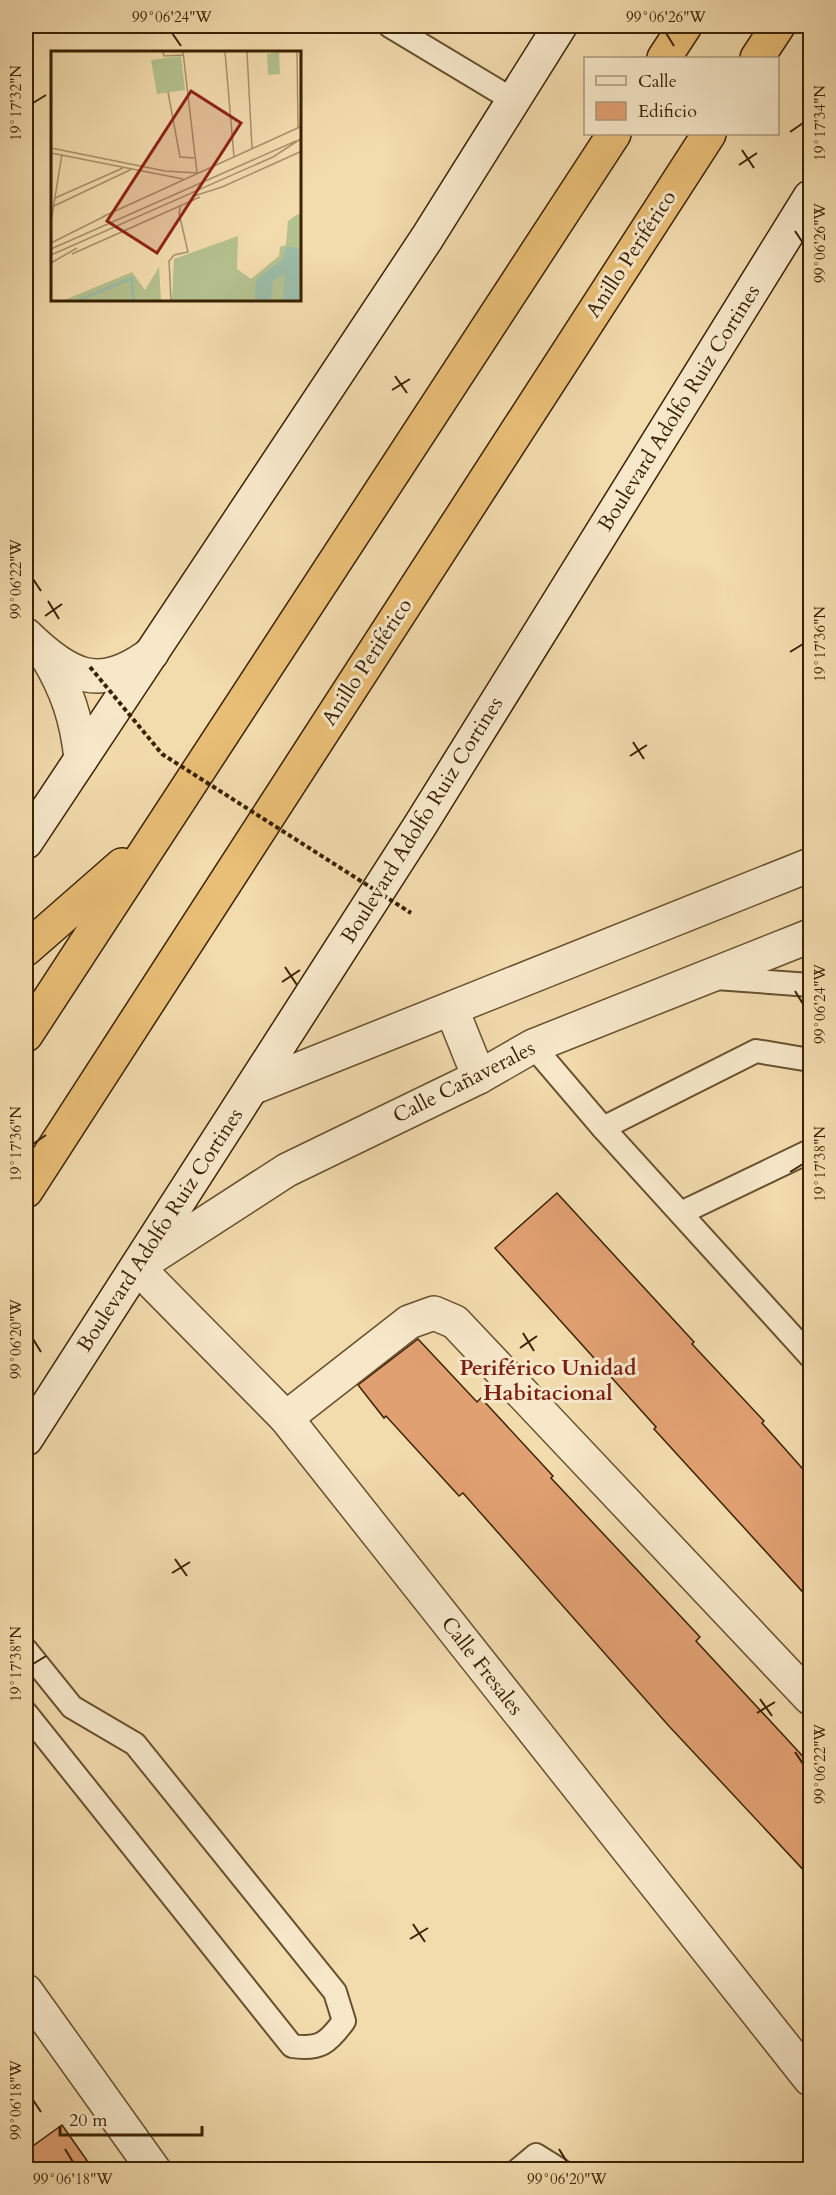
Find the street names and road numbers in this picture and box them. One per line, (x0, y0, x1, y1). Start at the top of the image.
street label: Anillo Periférico (579, 185, 683, 323)
street label: Boulevard Adolfo Ruiz Cortines (591, 279, 767, 537)
street label: Anillo Periférico (315, 593, 419, 731)
street label: Boulevard Adolfo Ruiz Cortines (334, 691, 510, 949)
street label: Calle Cañaverales (388, 1034, 540, 1130)
street label: Boulevard Adolfo Ruiz Cortines (70, 1102, 250, 1358)
street label: Calle Fresales (434, 1611, 530, 1721)

